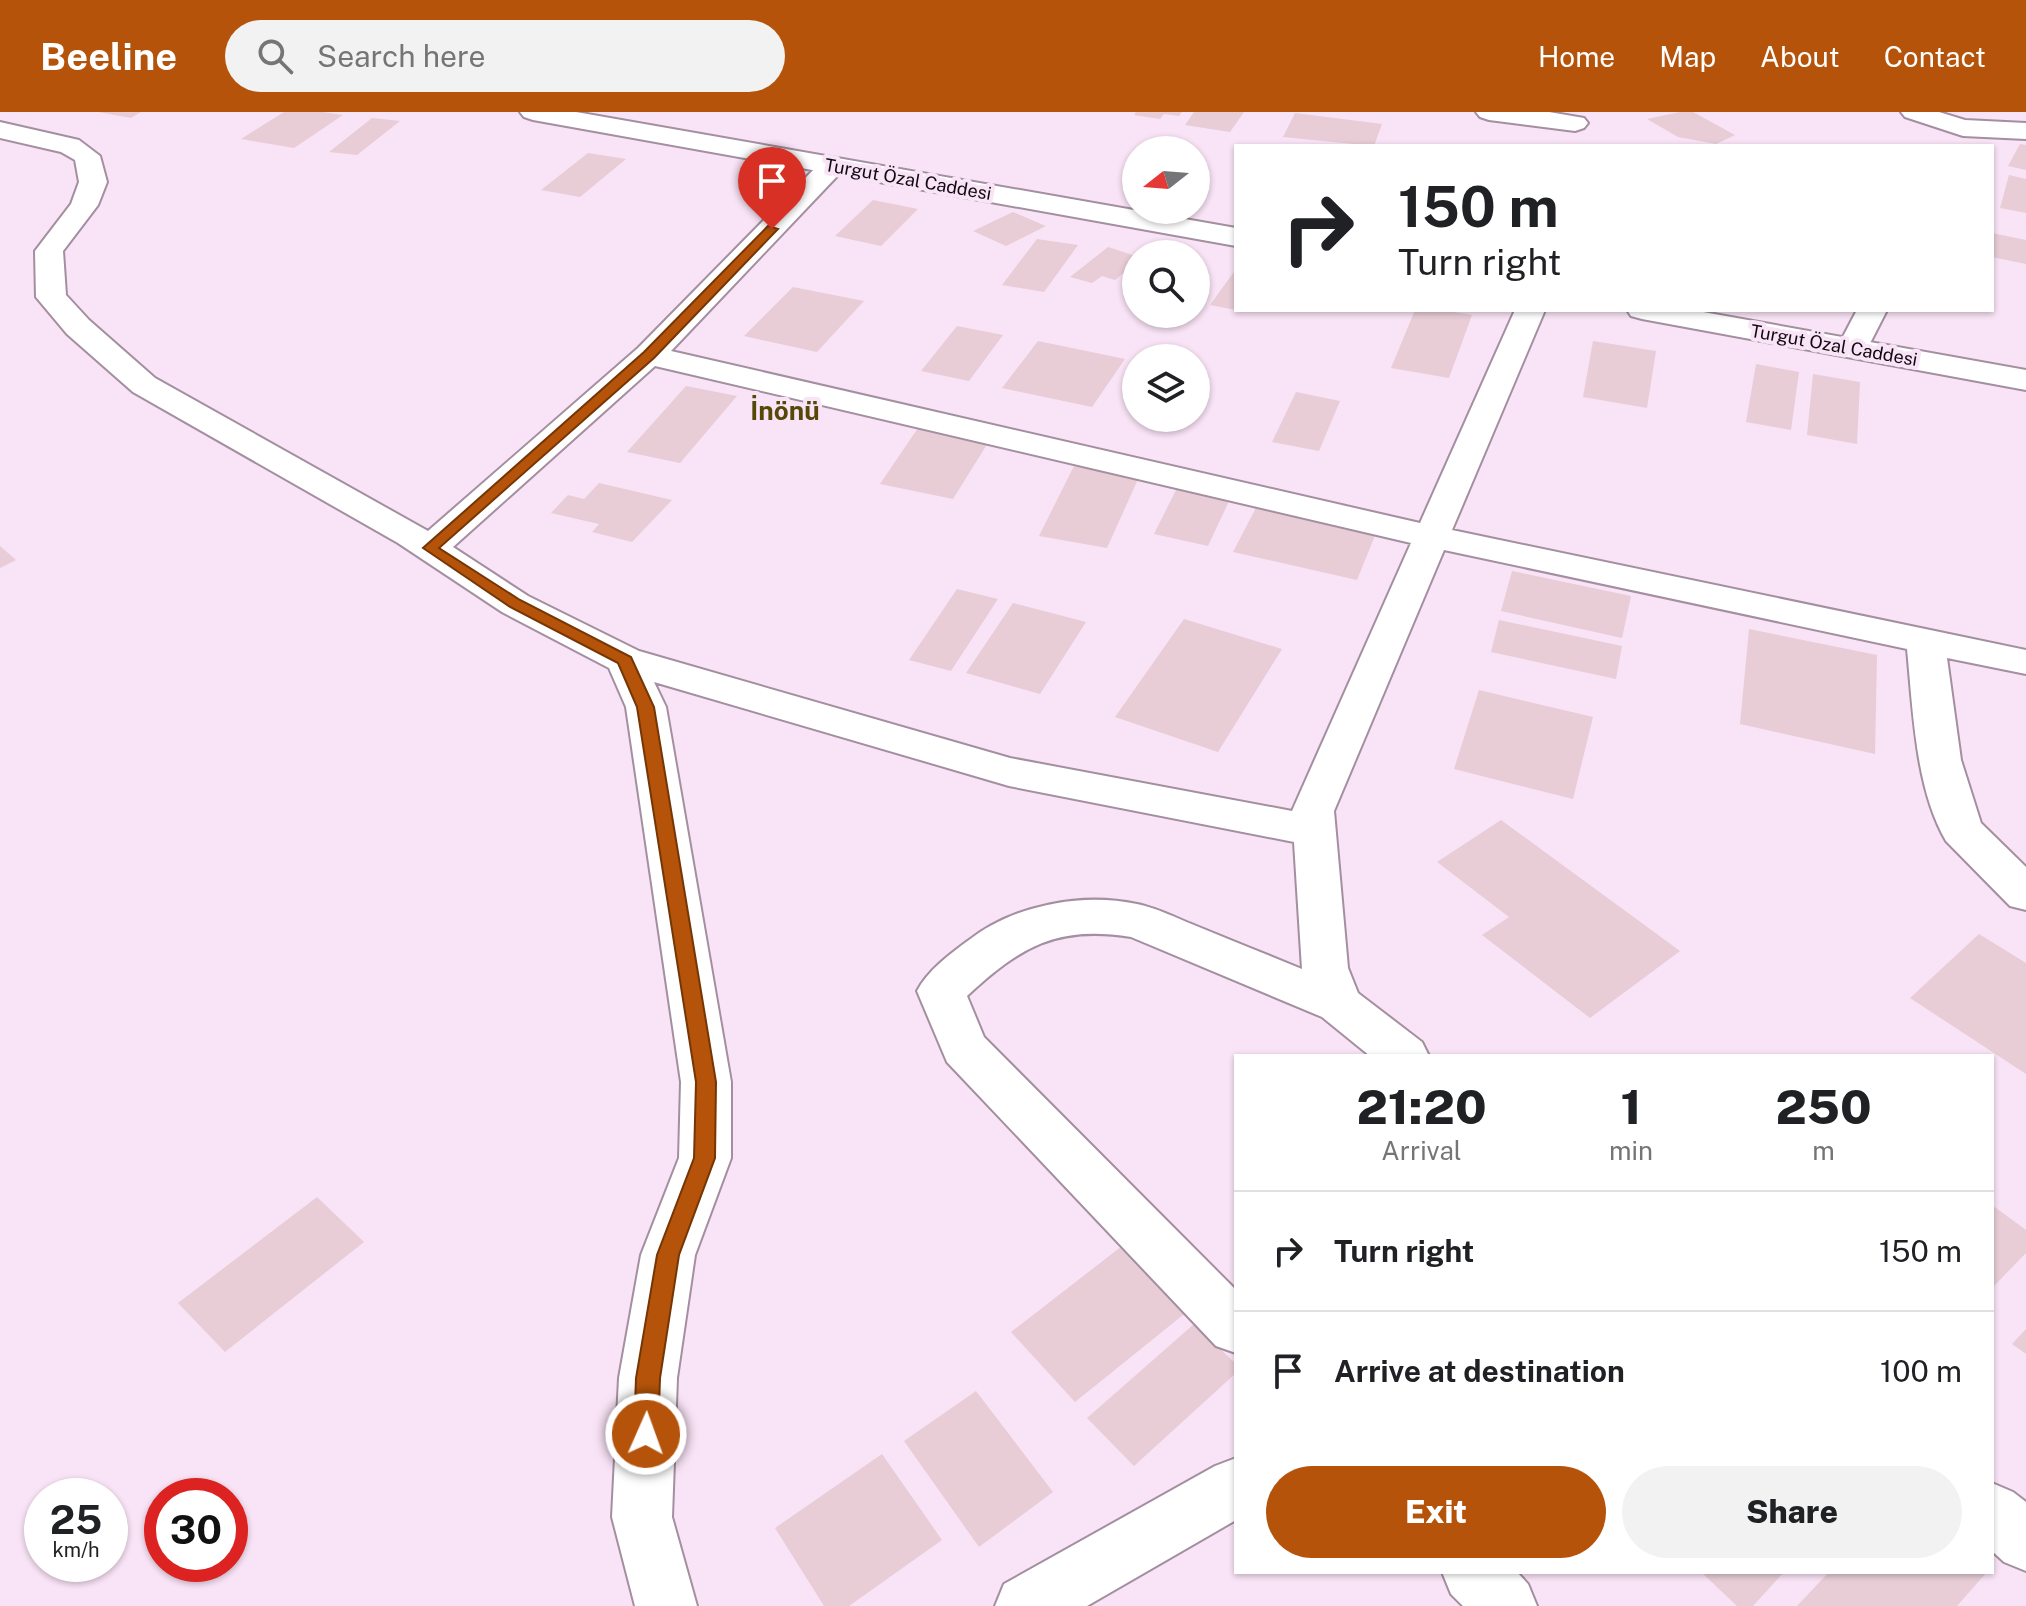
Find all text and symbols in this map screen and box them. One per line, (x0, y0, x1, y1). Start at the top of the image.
search box (225, 20, 785, 92)
text: Beeline (40, 34, 177, 79)
icon: search (253, 34, 297, 78)
text: Search here (317, 38, 486, 74)
text: Home (1538, 40, 1615, 73)
text: Map (1659, 40, 1716, 73)
text: About (1760, 40, 1840, 73)
text: Contact (1884, 40, 1986, 73)
north arrow (1122, 136, 1210, 224)
map controls (1122, 136, 1210, 432)
pin (738, 147, 806, 229)
street label: Turgut Özal Caddesi (823, 153, 993, 204)
icon: arrive (750, 159, 794, 203)
text: 150 m (1398, 174, 1559, 240)
icon: right (1266, 176, 1370, 280)
button: search (1122, 240, 1210, 328)
text: Turn right (1398, 241, 1561, 283)
street label: Turgut Özal Caddesi (1749, 319, 1919, 370)
button: layers (1122, 344, 1210, 432)
district label: İnönü (750, 395, 820, 426)
text: 21:20 (1356, 1078, 1487, 1135)
text: 1 (1621, 1078, 1642, 1135)
text: 250 (1775, 1078, 1872, 1135)
text: Arrival (1381, 1135, 1462, 1166)
text: min (1609, 1135, 1653, 1166)
text: m (1812, 1135, 1835, 1166)
icon: right (1266, 1229, 1310, 1273)
text: Turn right (1334, 1233, 1474, 1269)
text: 150 m (1879, 1233, 1962, 1269)
icon: arrive (1266, 1349, 1310, 1393)
text: Arrive at destination (1334, 1353, 1625, 1389)
text: 100 m (1880, 1353, 1962, 1389)
position arrow (604, 1392, 688, 1476)
button: Exit (1266, 1466, 1606, 1558)
button: Share (1622, 1466, 1962, 1558)
speed limit sign: 30 (144, 1478, 248, 1582)
text: 25 (50, 1496, 102, 1543)
text: km/h (52, 1538, 100, 1562)

